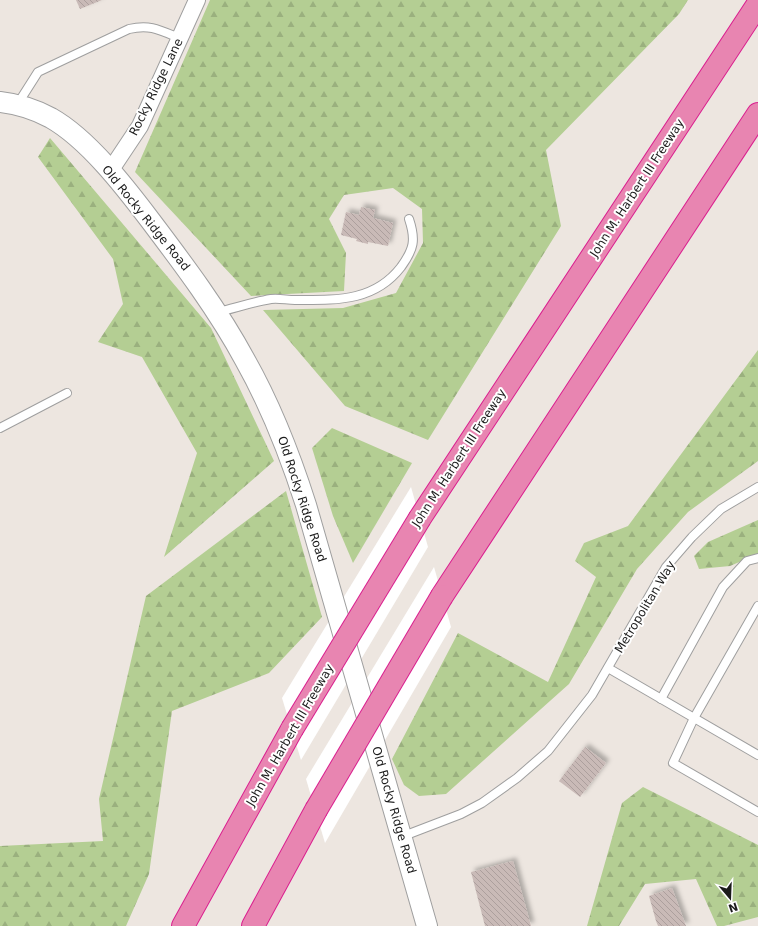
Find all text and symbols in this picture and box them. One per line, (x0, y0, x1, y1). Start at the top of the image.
street label: Rocky Ridge Lane (126, 36, 186, 138)
street label: John M. Harbert III Freeway (587, 116, 687, 261)
street label: Old Rocky Ridge Road (99, 162, 193, 274)
street label: John M. Harbert III Freeway (409, 386, 509, 531)
street label: Old Rocky Ridge Road (275, 434, 329, 564)
street label: Metropolitan Way (612, 558, 678, 656)
street label: John M. Harbert III Freeway (243, 661, 337, 809)
street label: Old Rocky Ridge Road (369, 745, 419, 875)
north arrow (710, 878, 750, 918)
text: N (727, 899, 740, 915)

